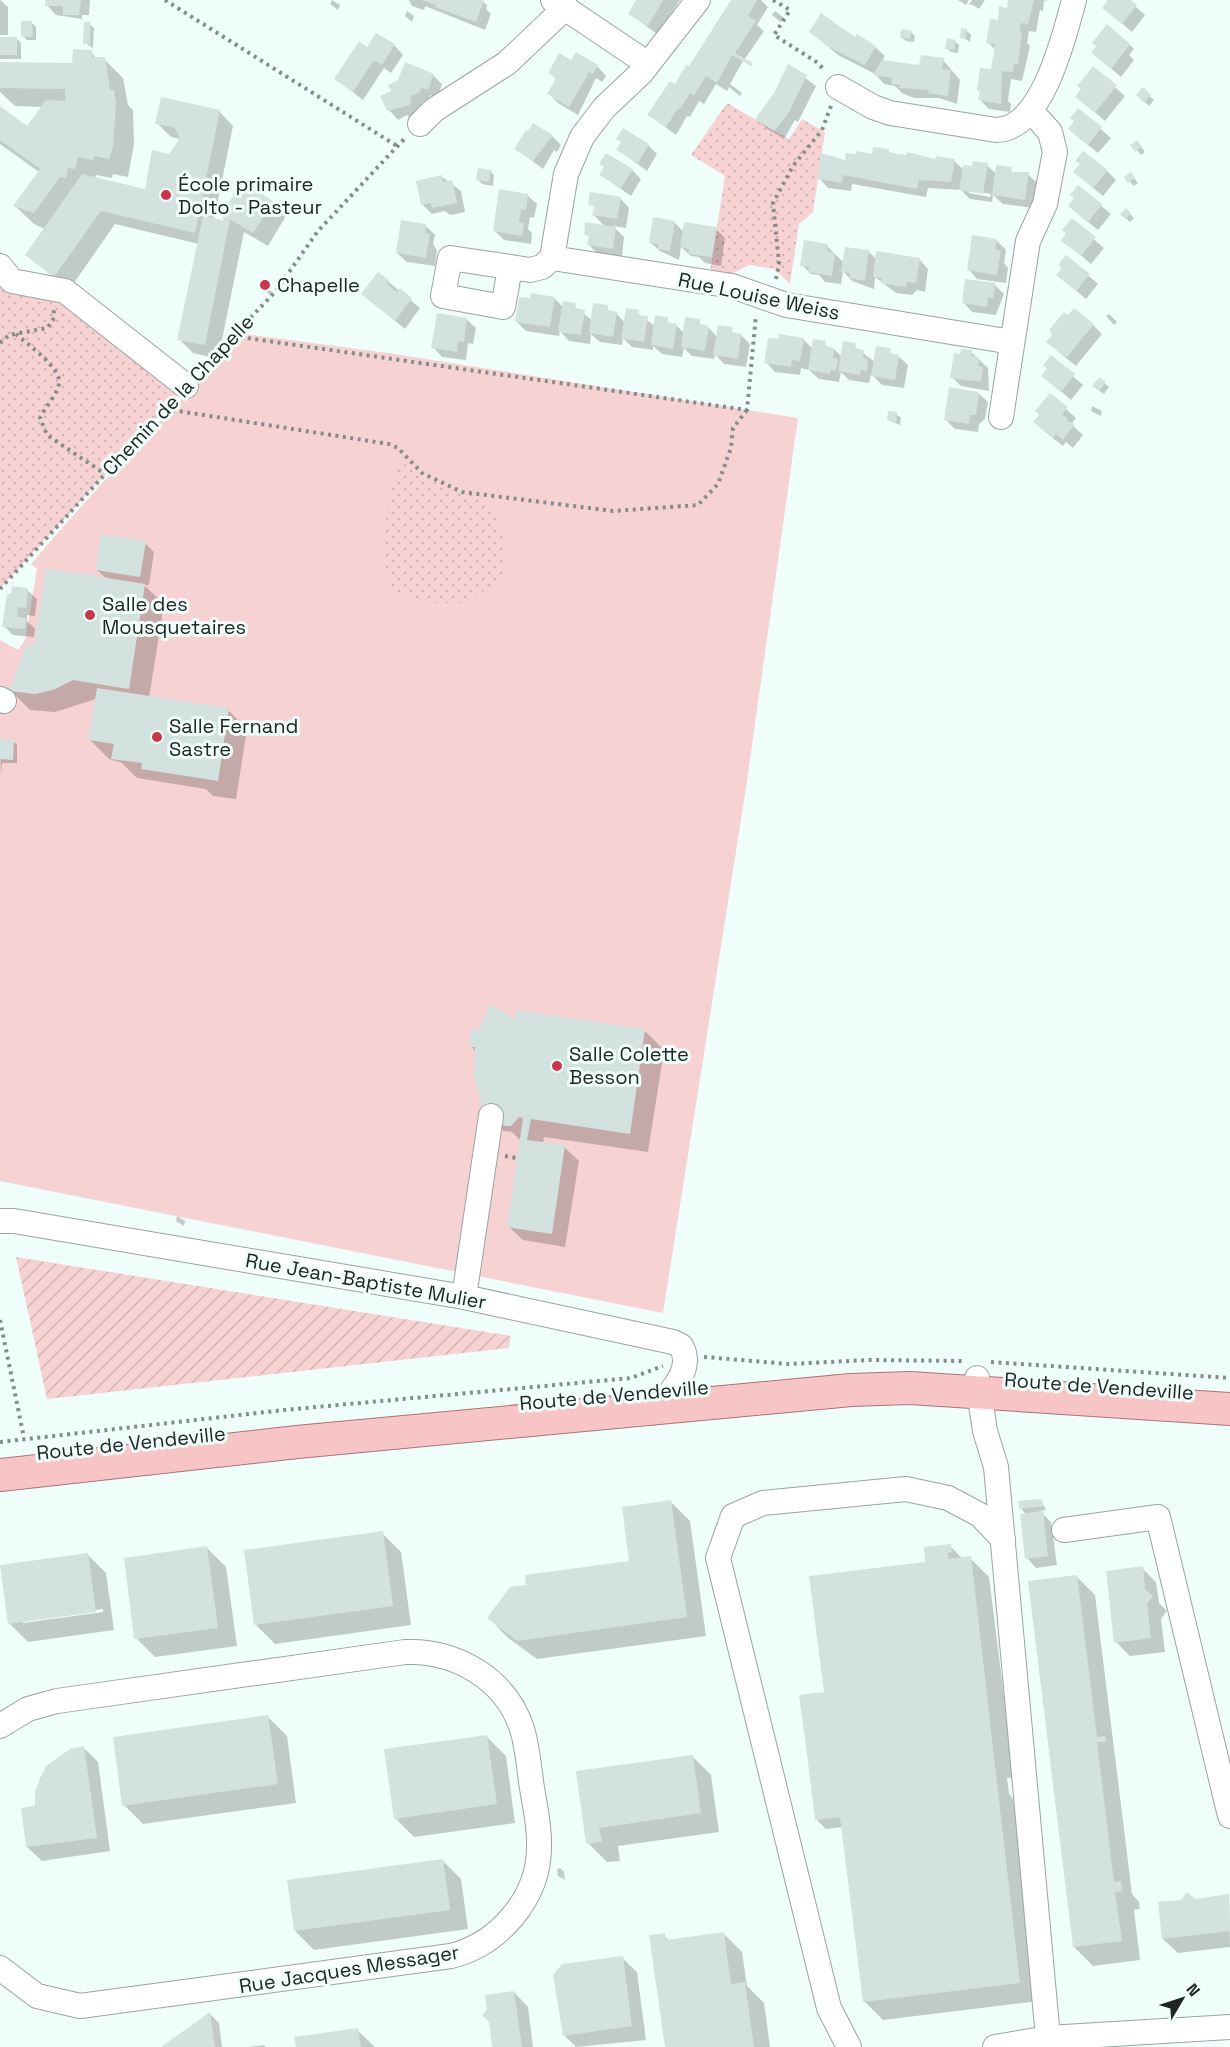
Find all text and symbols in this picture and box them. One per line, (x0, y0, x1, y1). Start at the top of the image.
place label: École primaire Dolto - Pasteur (178, 171, 322, 220)
marker: École primaire Dolto - Pasteur (159, 188, 173, 202)
street label: Rue Louise Weiss (676, 266, 842, 326)
place label: Chapelle (277, 272, 360, 298)
marker: Chapelle (258, 278, 272, 292)
street label: Chemin de la Chapelle (97, 309, 259, 481)
place label: Salle des Mousquetaires (102, 591, 246, 640)
marker: Salle des Mousquetaires (83, 608, 97, 622)
place label: Salle Fernand Sastre (169, 713, 299, 762)
marker: Salle Fernand Sastre (150, 730, 164, 744)
place label: Salle Colette Besson (569, 1041, 689, 1090)
marker: Salle Colette Besson (550, 1059, 564, 1073)
street label: Rue Jean-Baptiste Mulier (244, 1247, 488, 1315)
street label: Route de Vendeville (1003, 1366, 1195, 1406)
street label: Route de Vendeville (518, 1374, 710, 1416)
street label: Route de Vendeville (35, 1420, 227, 1466)
street label: Rue Jacques Messager (237, 1939, 461, 1999)
north arrow (1152, 1969, 1212, 2029)
text: N (1182, 1979, 1205, 2001)

